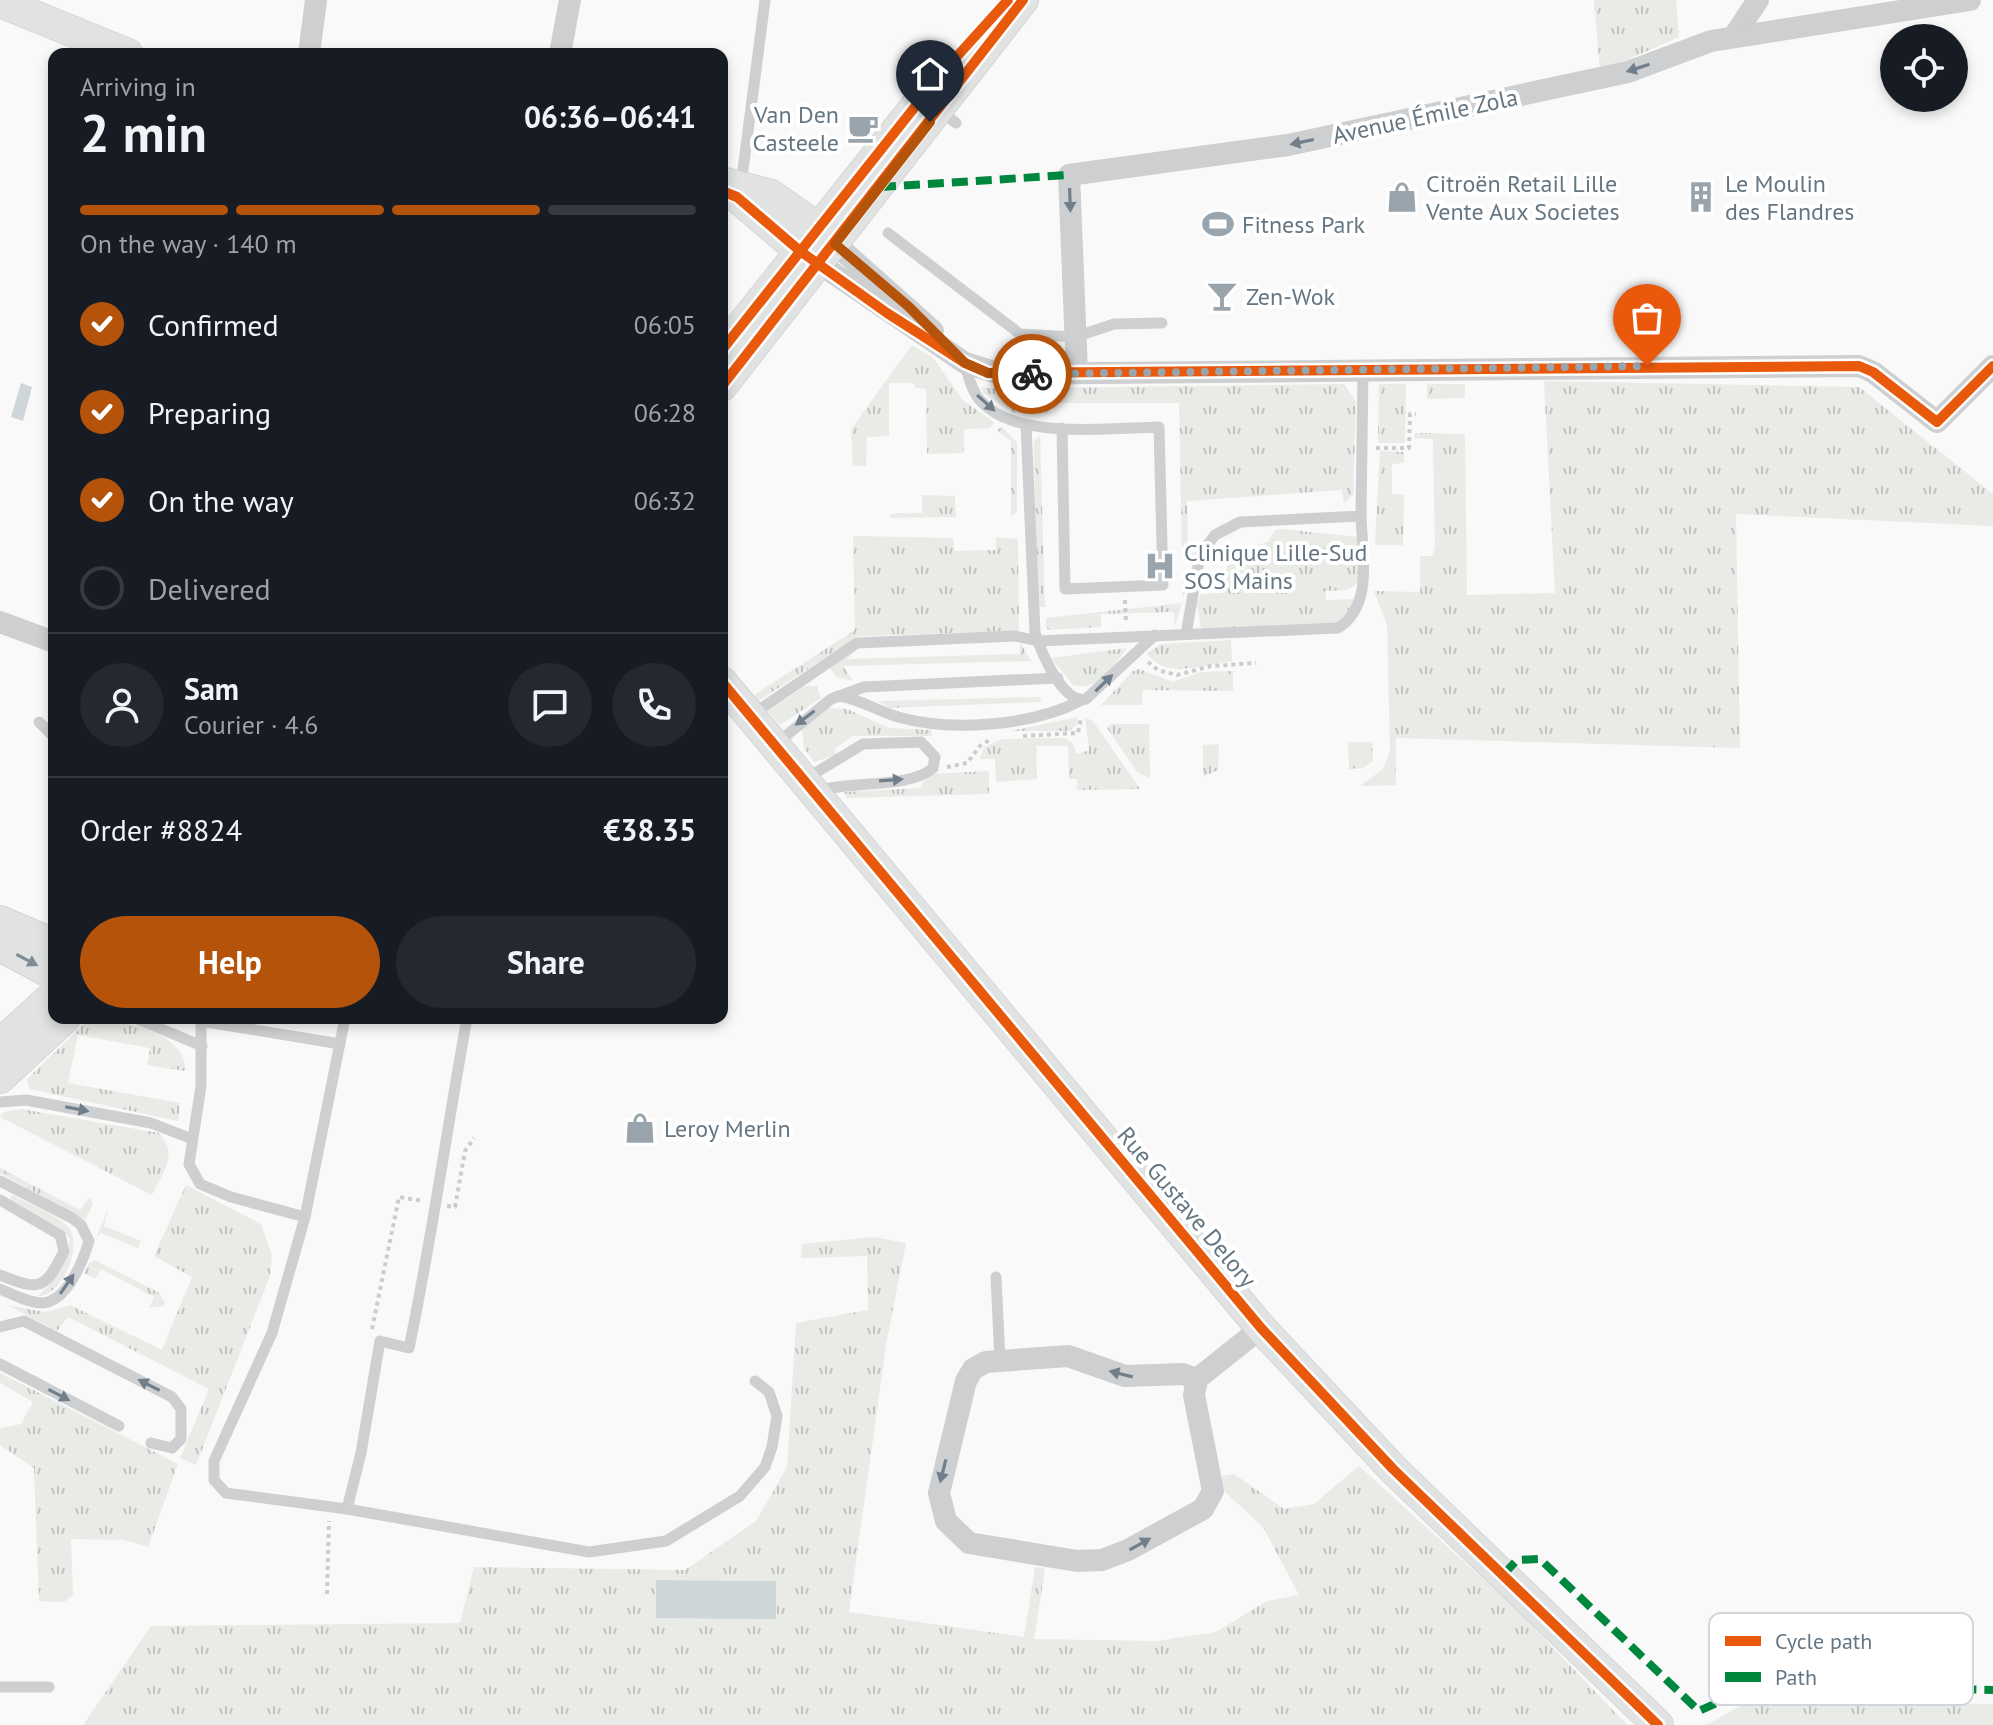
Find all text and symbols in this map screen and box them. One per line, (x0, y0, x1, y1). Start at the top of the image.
map controls (1880, 24, 1968, 112)
button: locate (1880, 24, 1968, 112)
pin (896, 40, 964, 122)
icon: home (908, 52, 952, 96)
one-way arrow (1625, 63, 1649, 75)
text: Arriving in (80, 70, 196, 103)
street label: Avenue Émile Zola (1329, 81, 1521, 151)
text: 06:36–06:41 (524, 97, 696, 136)
text: 2 min (80, 99, 207, 166)
place label: Van Den Casteele (753, 99, 839, 158)
cafe icon: Van Den Casteele (846, 111, 880, 145)
one-way arrow (1289, 136, 1314, 149)
place label: Citroën Retail Lille Vente Aux Societes (1425, 168, 1620, 227)
place label: Le Moulin des Flandres (1725, 168, 1854, 227)
shop icon: Citroën Retail Lille Vente Aux Societes (1385, 180, 1419, 214)
building icon: Le Moulin des Flandres (1684, 180, 1718, 214)
one-way arrow (1064, 188, 1077, 213)
sports icon: Fitness Park (1201, 207, 1235, 241)
place label: Fitness Park (1242, 209, 1366, 240)
text: On the way · 140 m (80, 227, 297, 260)
bar icon: Zen-Wok (1205, 279, 1239, 313)
place label: Zen-Wok (1246, 281, 1336, 312)
pin (1613, 284, 1681, 366)
icon: bag (1625, 296, 1669, 340)
icon: check (80, 302, 124, 346)
text: Confirmed (148, 305, 279, 344)
text: 06:05 (634, 308, 696, 341)
courier (992, 334, 1072, 414)
icon: bike (1010, 352, 1054, 396)
icon: check (80, 390, 124, 434)
text: Preparing (148, 393, 271, 432)
one-way arrow (975, 394, 995, 411)
text: 06:28 (634, 396, 696, 429)
icon: check (80, 478, 124, 522)
text: On the way (148, 481, 294, 520)
text: 06:32 (634, 484, 696, 517)
place label: Clinique Lille-Sud SOS Mains (1184, 537, 1367, 596)
hospital icon: Clinique Lille-Sud SOS Mains (1143, 549, 1177, 583)
text: Delivered (148, 569, 271, 608)
button: person (80, 663, 164, 747)
button: chat (508, 663, 592, 747)
button: phone (612, 663, 696, 747)
text: Sam (184, 669, 239, 708)
one-way arrow (1095, 675, 1114, 693)
text: Courier · 4.6 (184, 708, 318, 741)
one-way arrow (795, 710, 815, 726)
one-way arrow (879, 774, 904, 787)
text: Order #8824 (80, 810, 242, 849)
text: €38.35 (604, 810, 696, 849)
button: Help (80, 916, 380, 1008)
button: Share (396, 916, 696, 1008)
one-way arrow (16, 954, 39, 967)
one-way arrow (65, 1104, 90, 1116)
shop icon: Leroy Merlin (623, 1111, 657, 1145)
place label: Leroy Merlin (664, 1113, 791, 1144)
street label: Rue Gustave Delory (1111, 1120, 1263, 1294)
one-way arrow (59, 1273, 74, 1294)
one-way arrow (1108, 1367, 1133, 1379)
one-way arrow (137, 1379, 160, 1392)
one-way arrow (48, 1389, 71, 1402)
one-way arrow (937, 1458, 949, 1483)
one-way arrow (1128, 1537, 1151, 1551)
legend (1709, 1613, 1973, 1705)
text: Cycle path (1775, 1627, 1872, 1655)
text: Path (1775, 1663, 1817, 1691)

